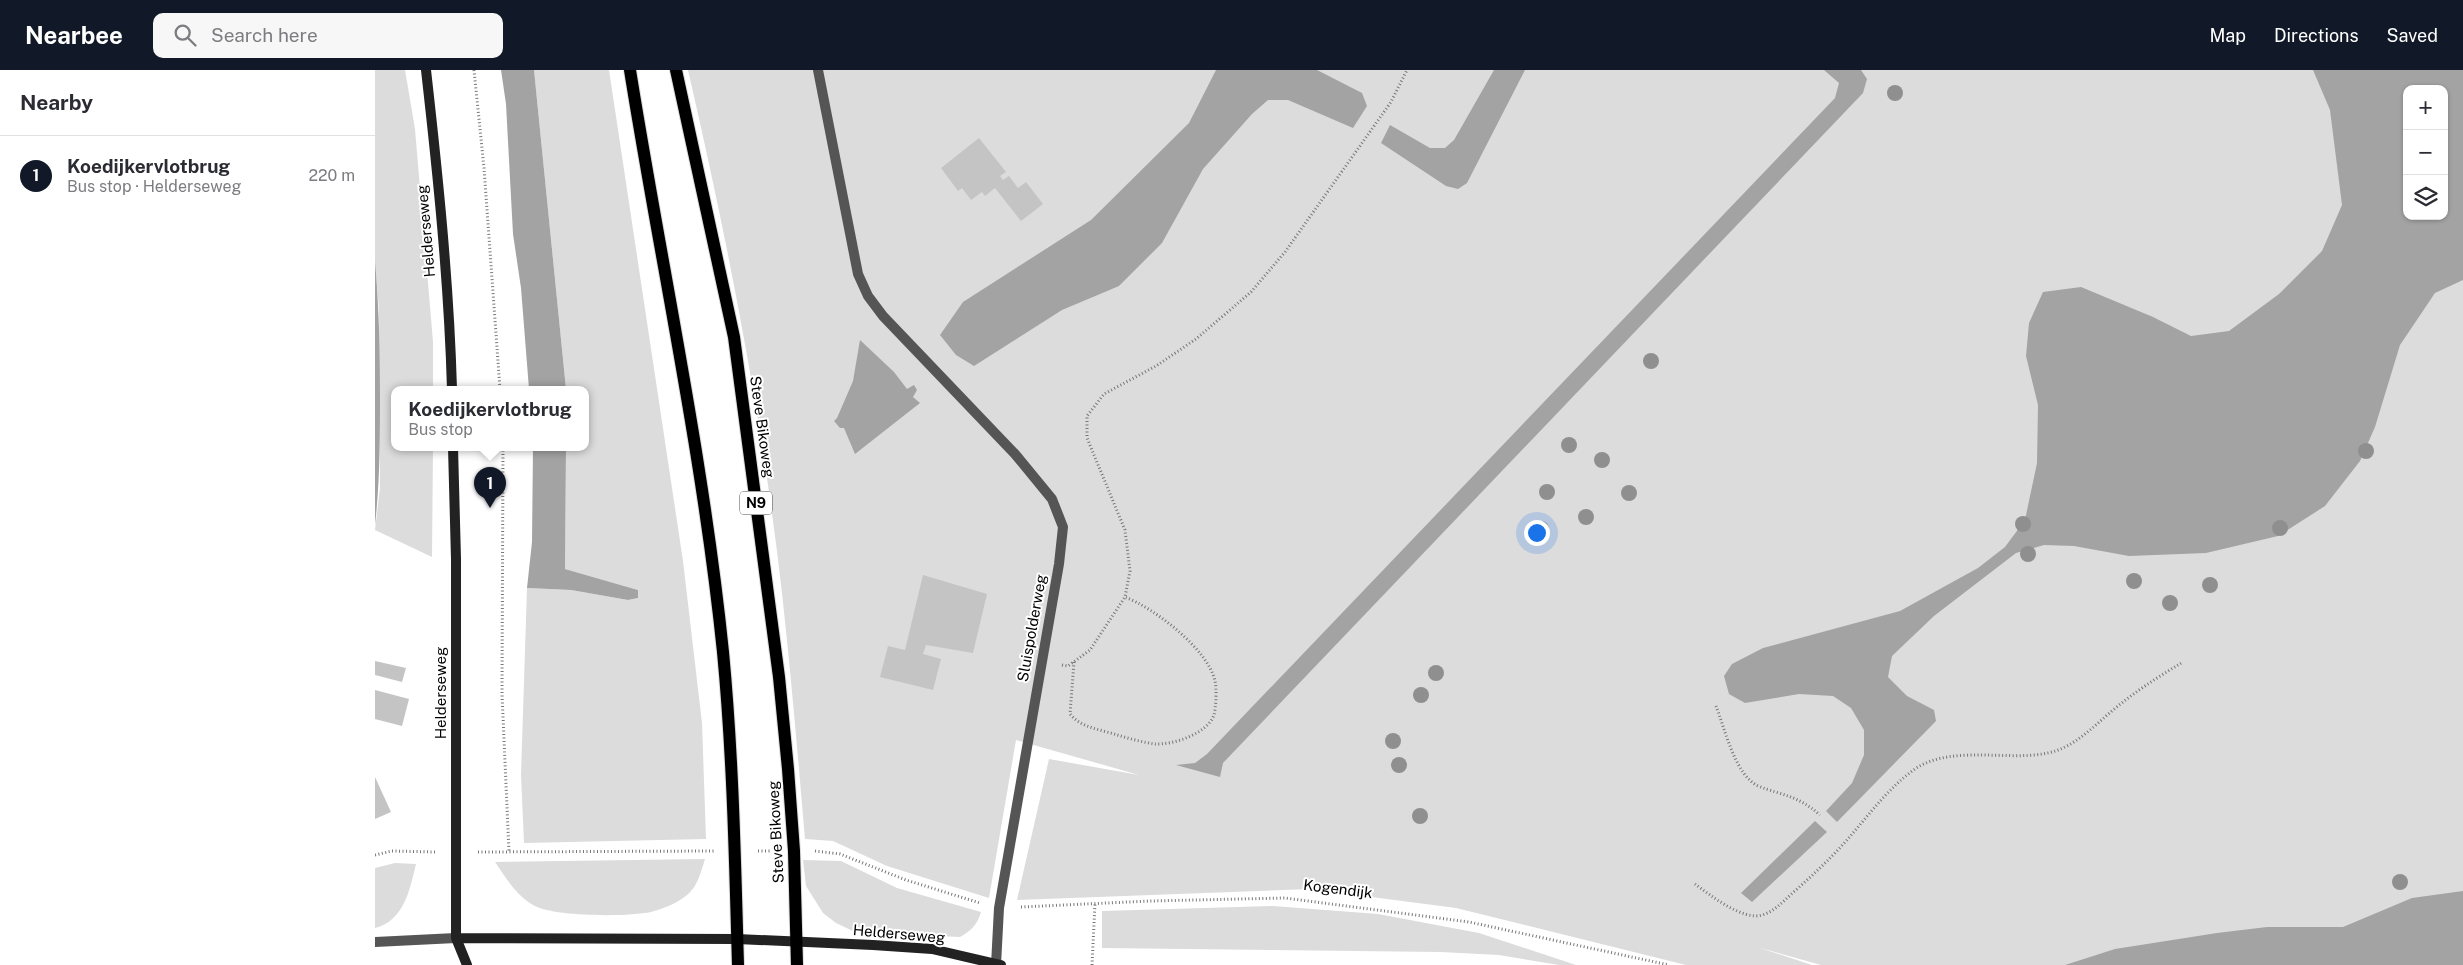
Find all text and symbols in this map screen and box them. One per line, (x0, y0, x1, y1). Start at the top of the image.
search box (153, 13, 503, 58)
text: Nearbee (25, 21, 123, 49)
icon: search (171, 21, 199, 49)
text: Search here (211, 24, 318, 46)
text: Map (2209, 25, 2246, 46)
text: Directions (2274, 25, 2359, 46)
text: Saved (2387, 25, 2438, 46)
map controls (2403, 85, 2448, 220)
button: + (2403, 85, 2448, 130)
text: Nearby (20, 90, 93, 115)
button: − (2403, 130, 2448, 175)
text: Koedijkervlotbrug (67, 155, 230, 177)
text: 1 (33, 166, 39, 185)
text: 220 m (308, 166, 355, 185)
button: layers (2403, 175, 2448, 220)
text: Bus stop · Helderseweg (67, 177, 241, 196)
street label: Helderseweg (413, 184, 438, 278)
street label: Steve Bikoweg (747, 375, 778, 479)
popup (391, 386, 589, 451)
text: Koedijkervlotbrug (408, 398, 572, 420)
text: Bus stop (408, 420, 473, 439)
pin: 1 (474, 467, 506, 508)
road number: N9 (740, 492, 772, 514)
your location (1524, 520, 1550, 546)
street label: Sluispolderweg (1014, 573, 1049, 683)
street label: Helderseweg (432, 647, 449, 739)
street label: Steve Bikoweg (764, 780, 787, 884)
street label: Kogendijk (1302, 876, 1374, 901)
street label: Helderseweg (852, 921, 946, 946)

